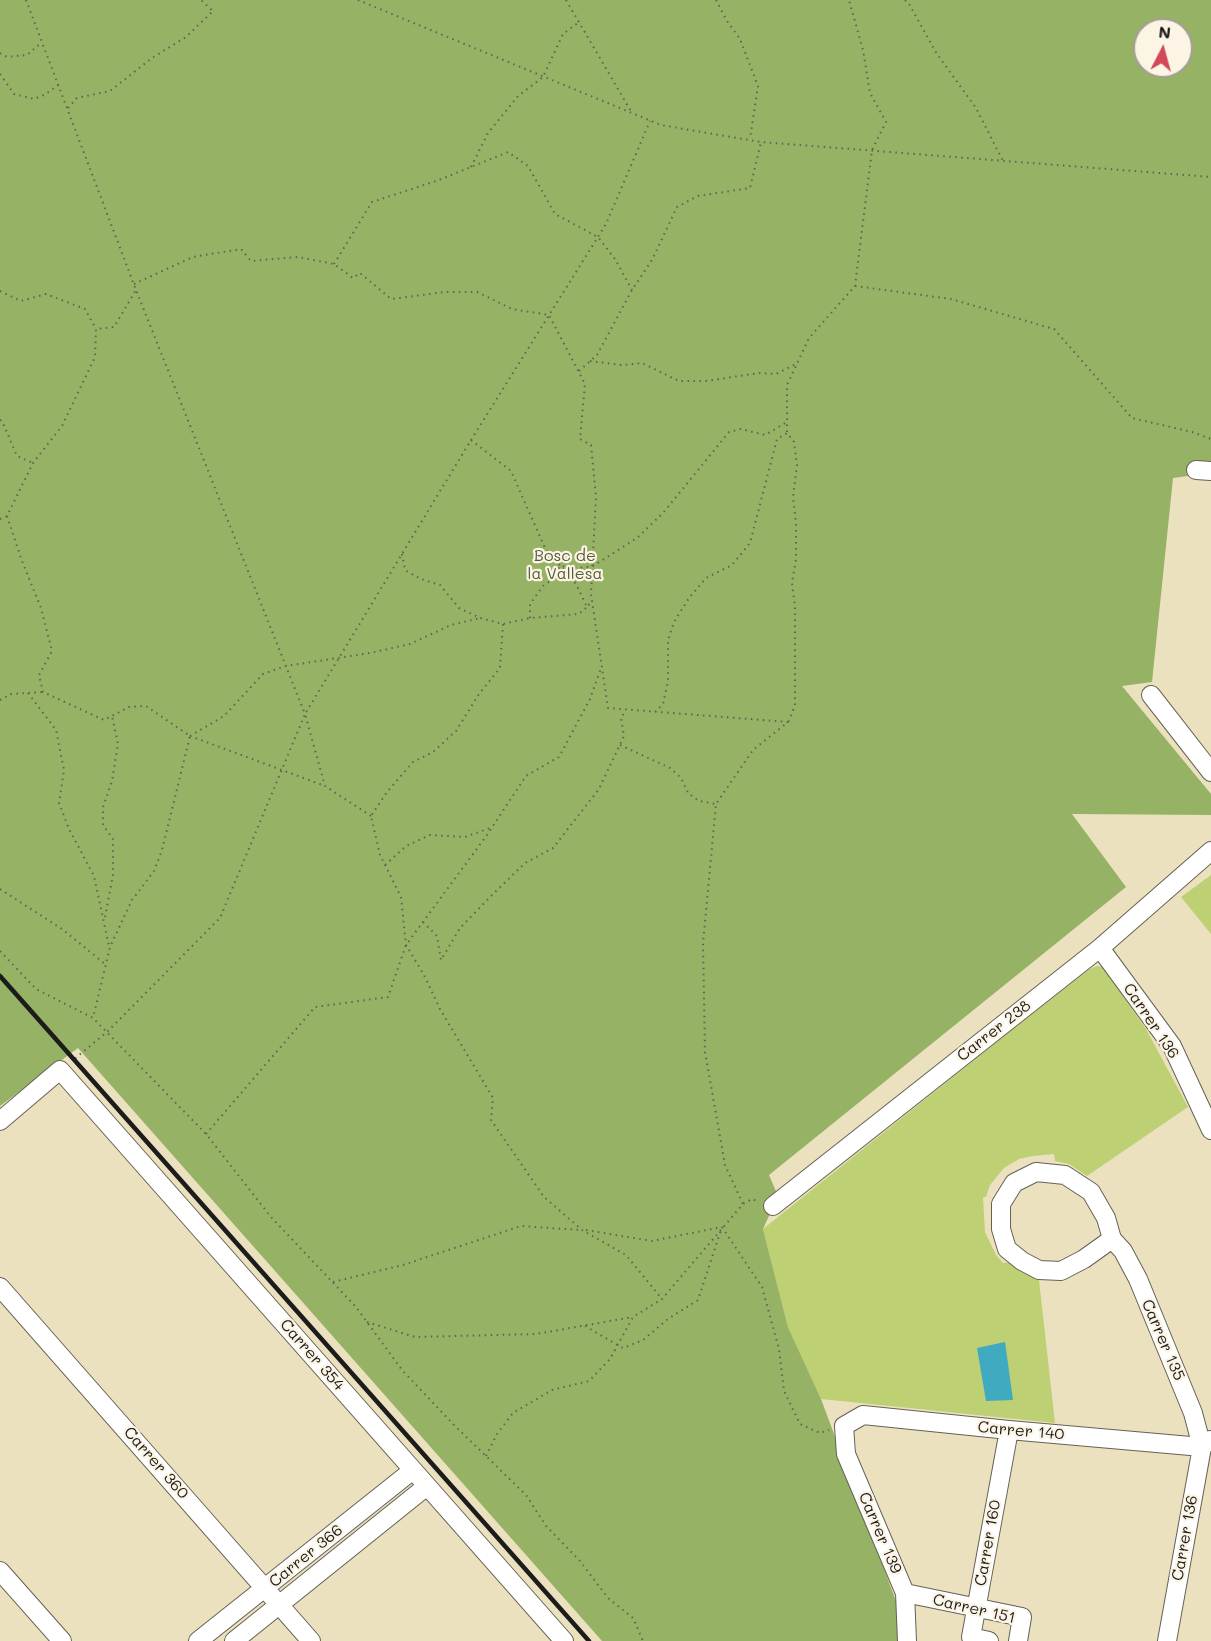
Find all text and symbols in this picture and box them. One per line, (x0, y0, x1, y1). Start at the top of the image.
north arrow (1133, 18, 1193, 78)
text: N (1158, 21, 1172, 43)
park label: Bosc de la Vallesa (527, 546, 603, 584)
street label: Carrer 136 (1119, 980, 1183, 1062)
street label: Carrer 238 (953, 996, 1035, 1066)
street label: Carrer 135 (1137, 1296, 1189, 1384)
street label: Carrer 354 (276, 1315, 348, 1395)
street label: Carrer 140 (977, 1418, 1065, 1444)
street label: Carrer 360 (119, 1423, 193, 1503)
street label: Carrer 139 (854, 1489, 906, 1577)
street label: Carrer 136 (1168, 1494, 1202, 1582)
street label: Carrer 160 (971, 1498, 1005, 1588)
street label: Carrer 366 (265, 1520, 347, 1592)
street label: Carrer 151 (931, 1590, 1017, 1628)

